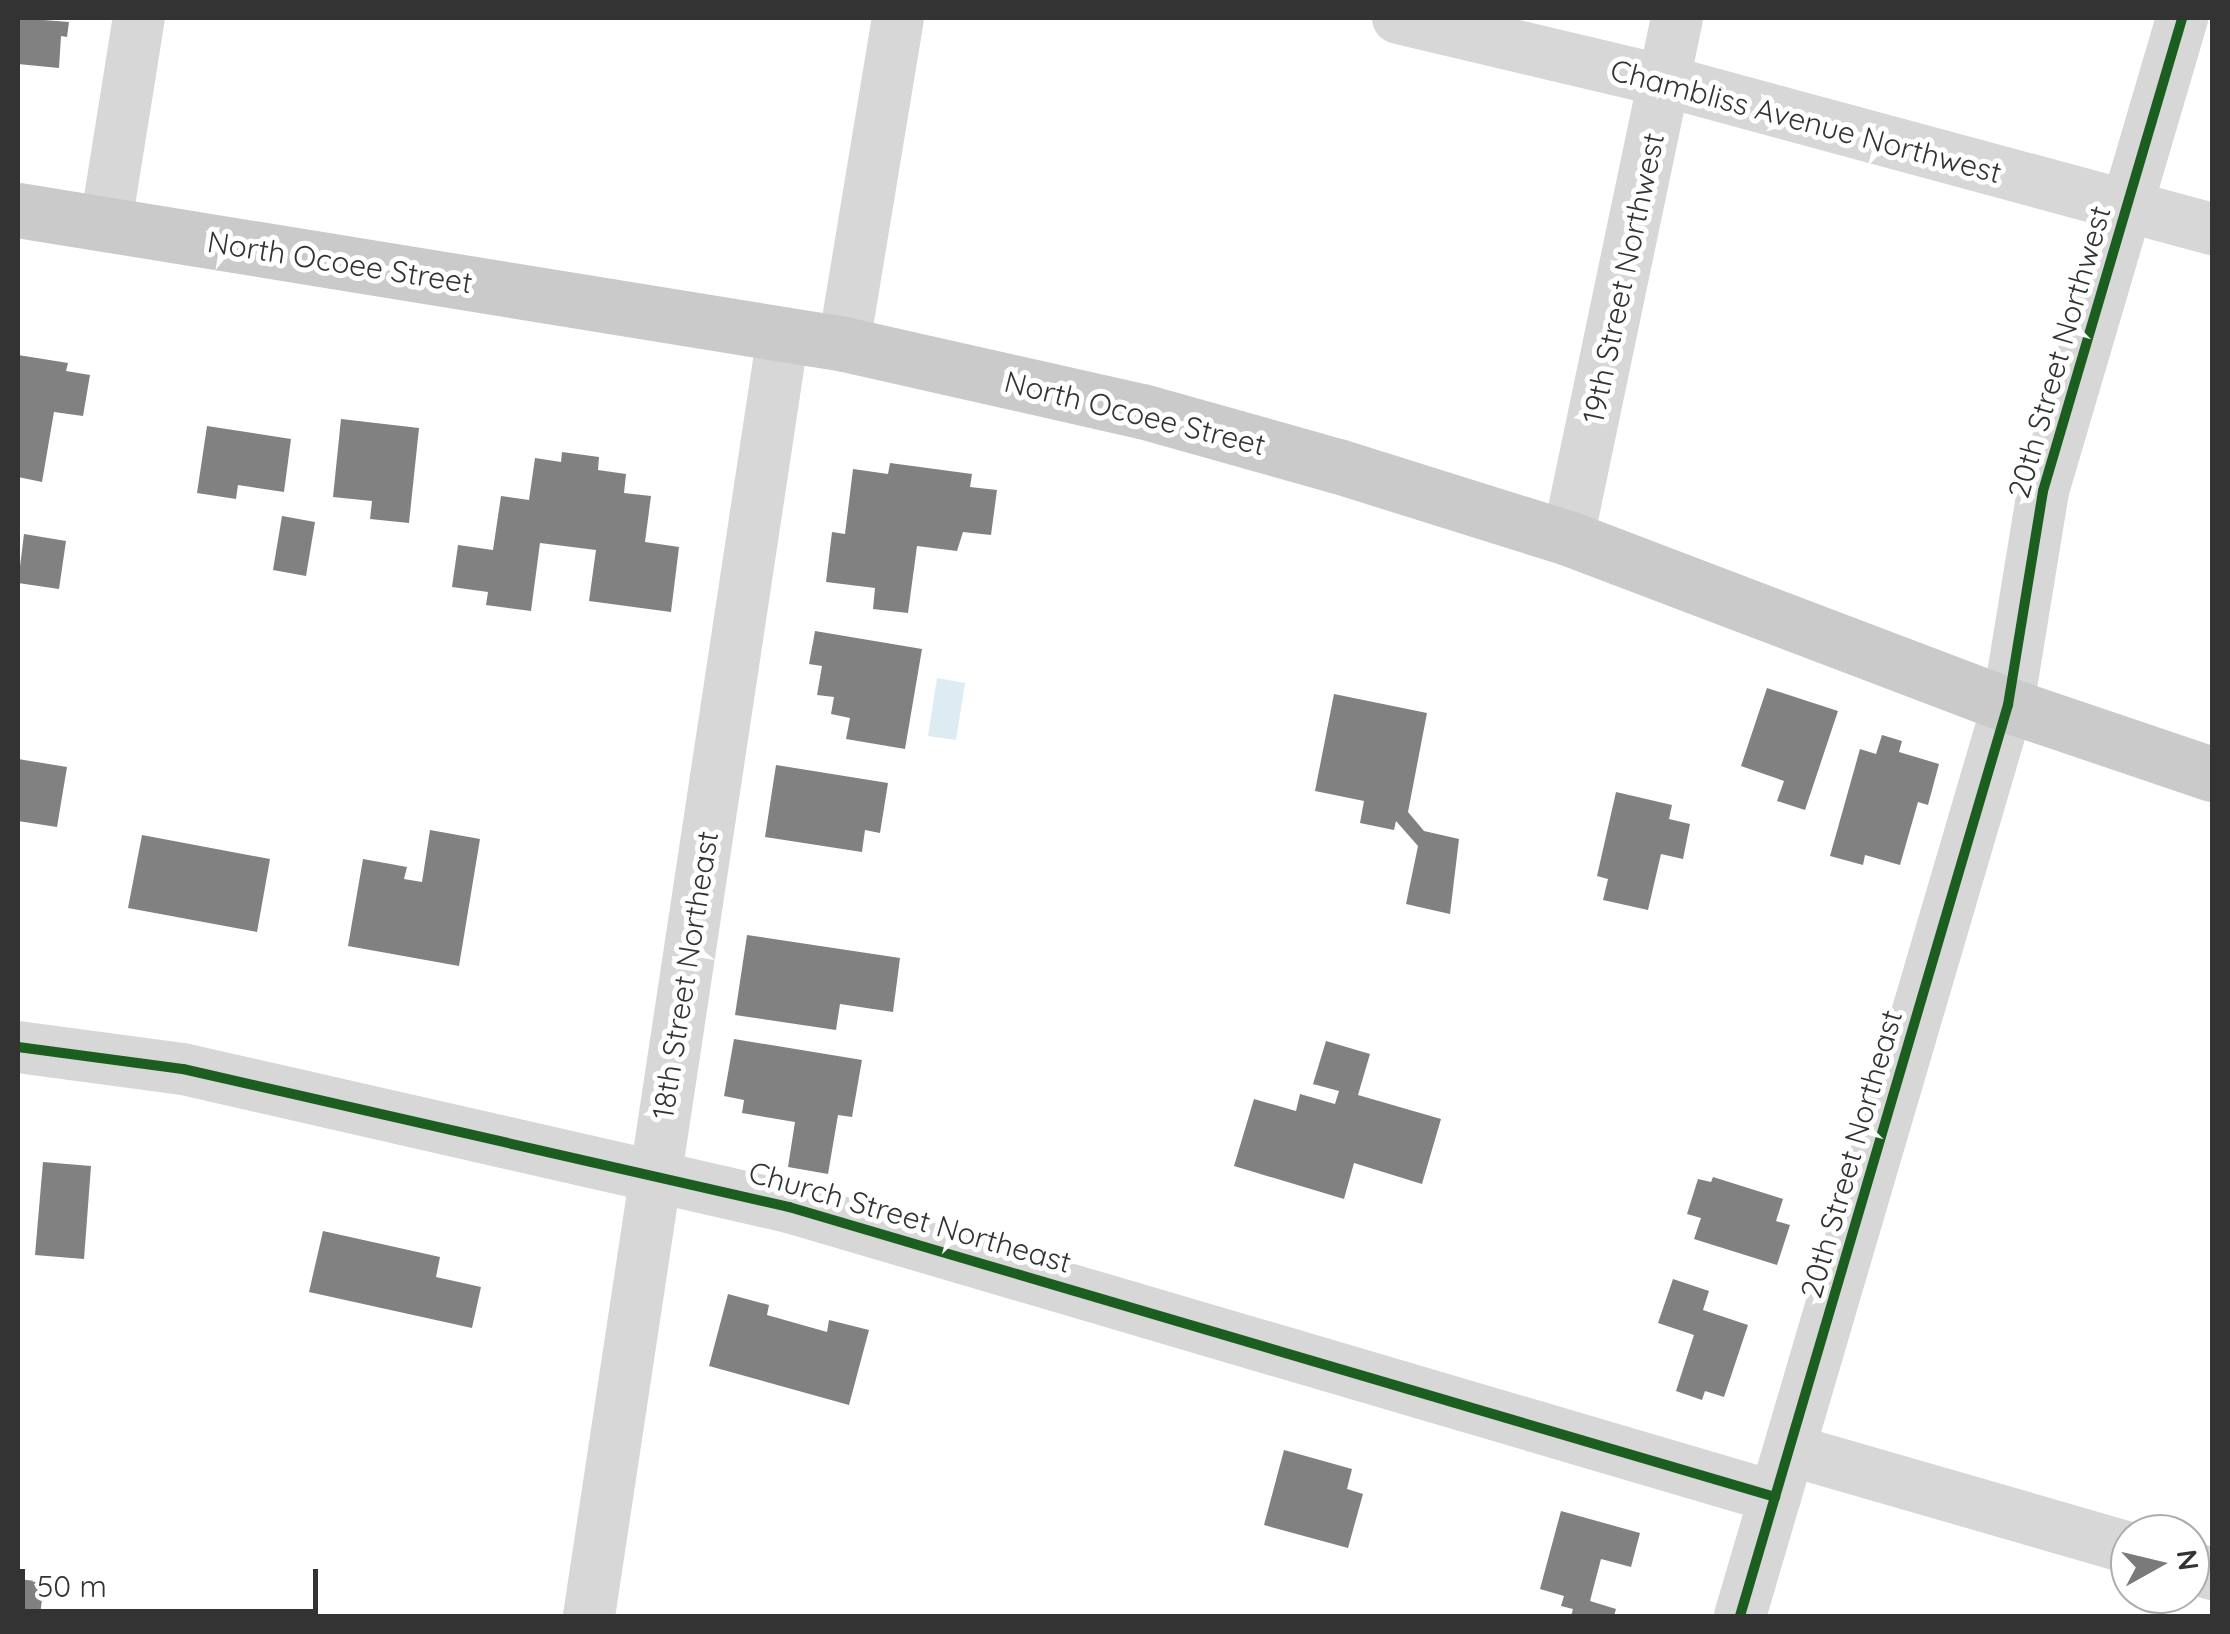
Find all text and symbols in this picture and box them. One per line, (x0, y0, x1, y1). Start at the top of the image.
street label: Chambliss Avenue Northwest (1607, 51, 2005, 191)
street label: 19th Street Northwest (1575, 130, 1671, 426)
street label: 20th Street Northwest (2000, 202, 2118, 502)
street label: North Ocoee Street (205, 223, 475, 301)
street label: North Ocoee Street (1001, 363, 1269, 463)
street label: 18th Street Northeast (644, 828, 726, 1122)
street label: 20th Street Northeast (1793, 1006, 1909, 1302)
street label: Church Street Northeast (745, 1154, 1075, 1280)
north arrow (2110, 1514, 2210, 1614)
text: N (2169, 1547, 2207, 1573)
scale bar (25, 1549, 322, 1611)
text: 50 m (37, 1567, 107, 1605)

